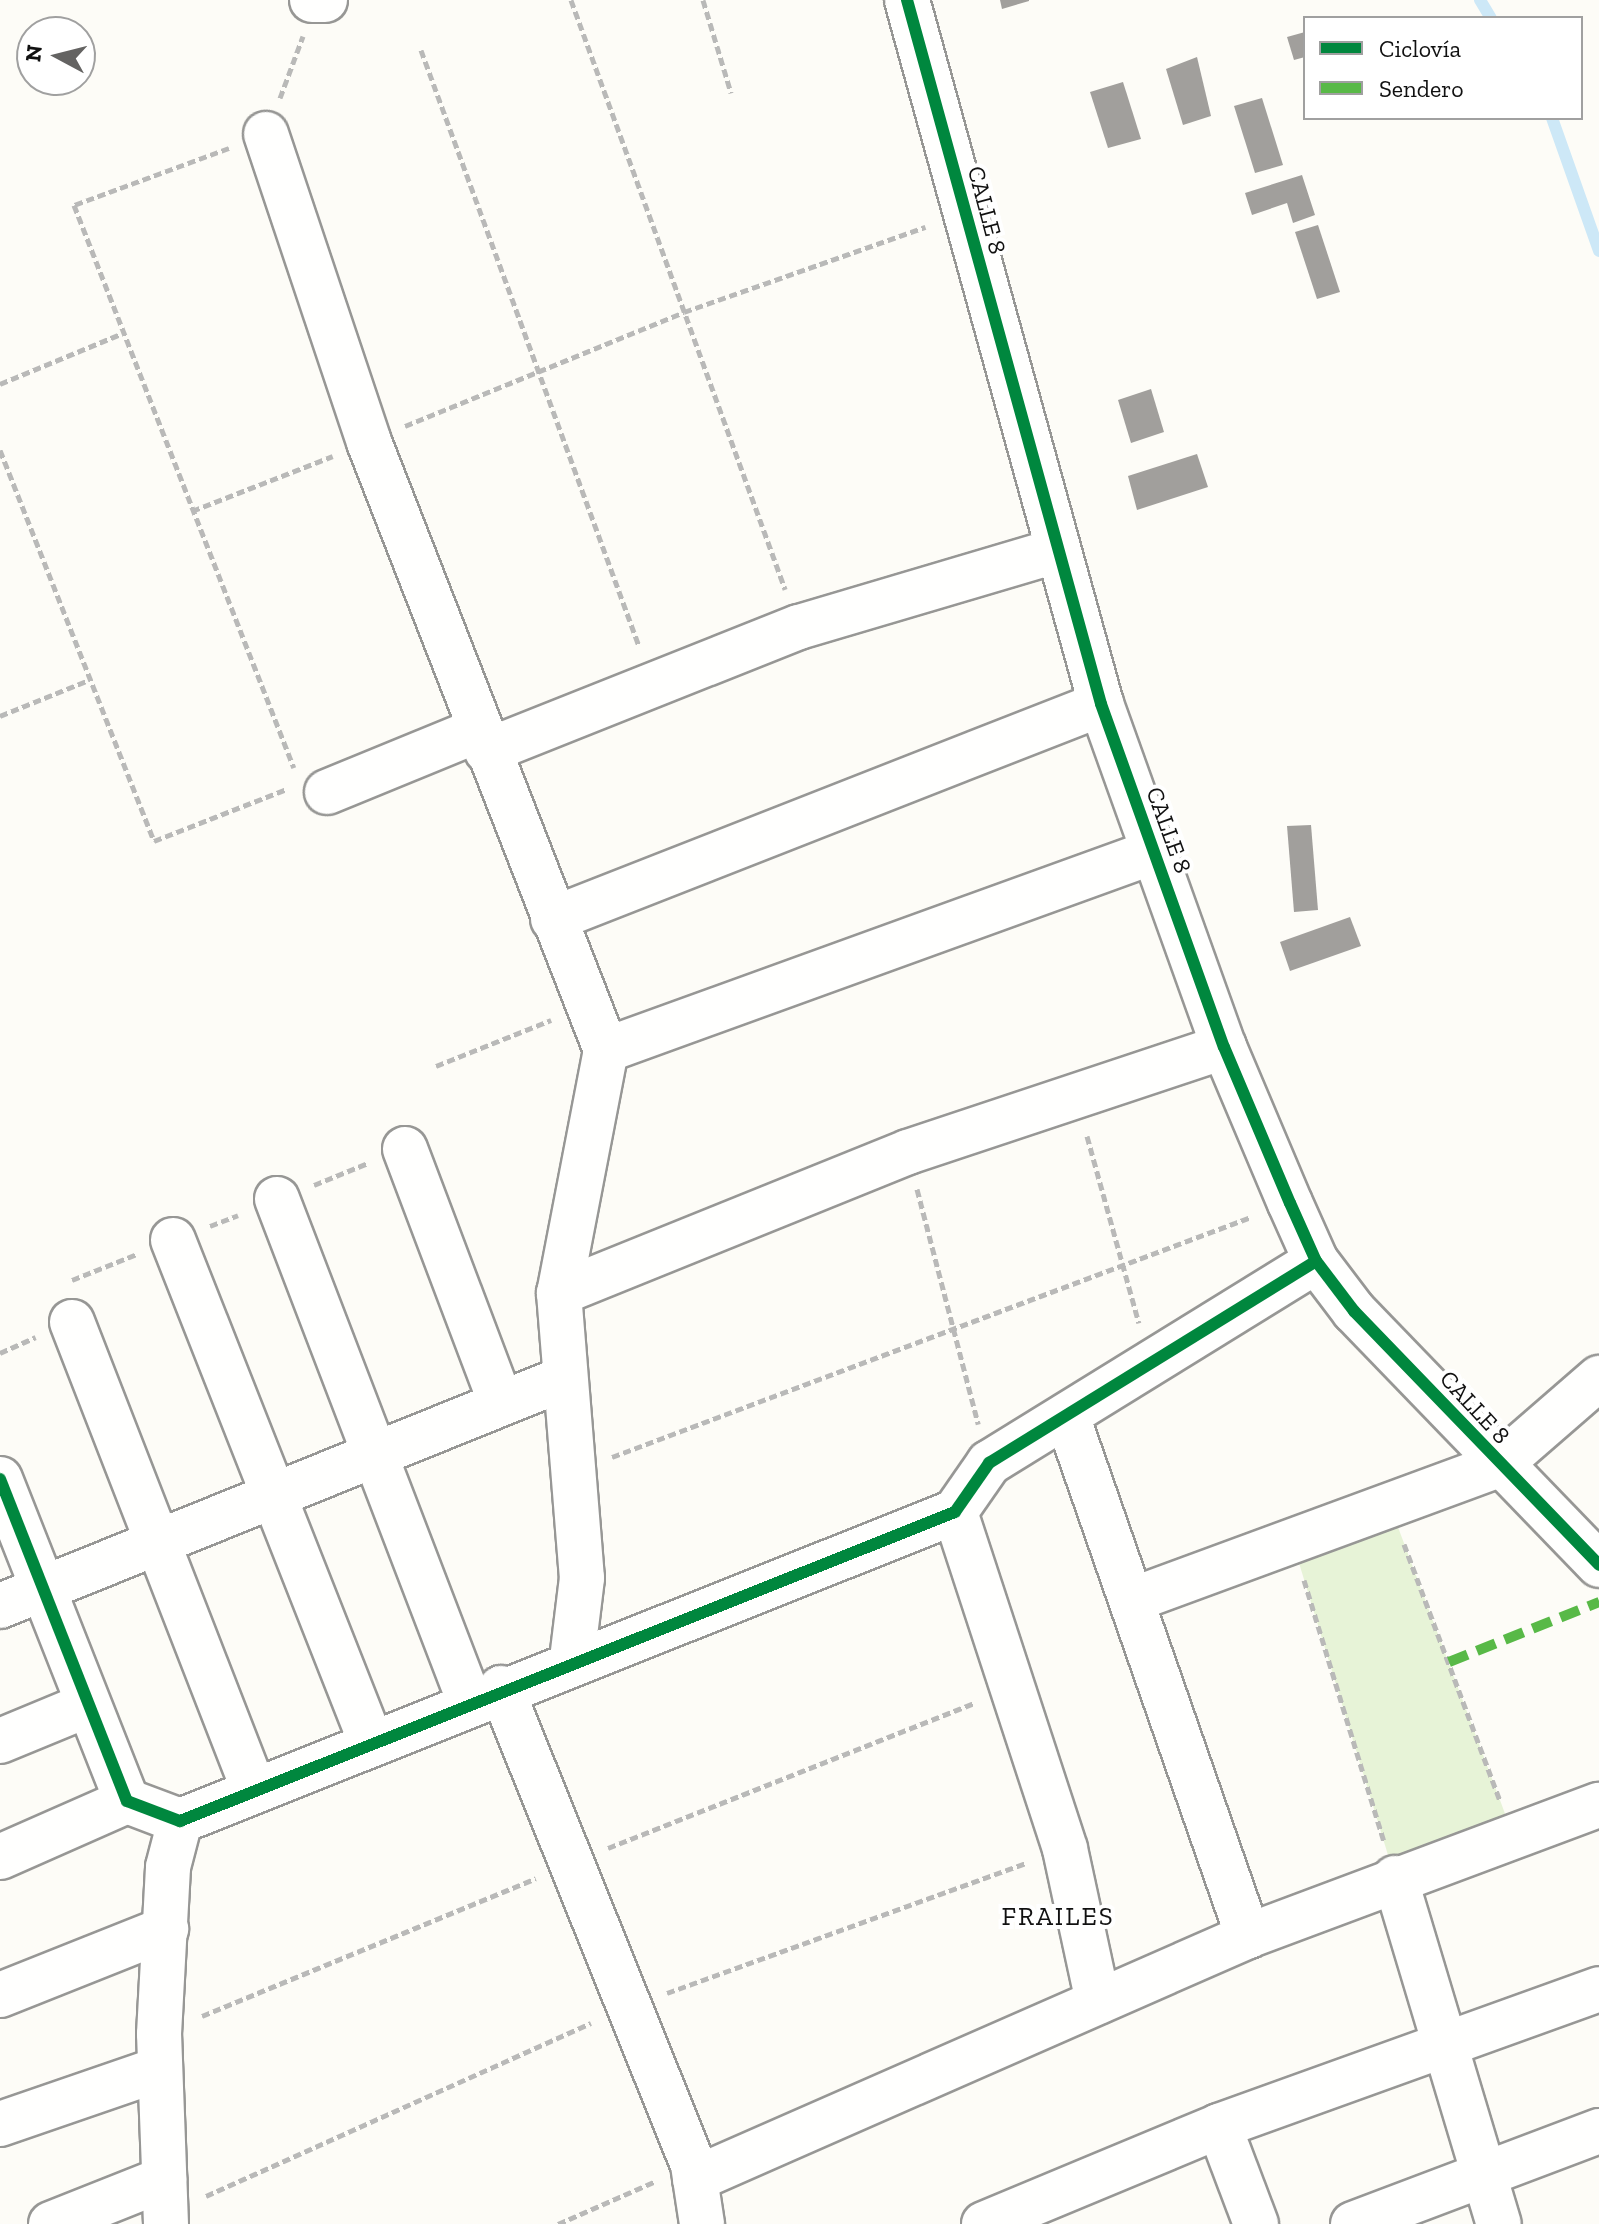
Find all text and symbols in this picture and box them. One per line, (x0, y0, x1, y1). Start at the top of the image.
north arrow (16, 16, 96, 96)
legend (1303, 16, 1583, 120)
text: Ciclovía (1379, 34, 1461, 63)
text: N (19, 43, 48, 63)
text: Sendero (1379, 74, 1464, 103)
street label: CALLE 8 (961, 163, 1013, 257)
street label: CALLE 8 (1140, 783, 1198, 877)
street label: CALLE 8 (1434, 1364, 1516, 1450)
district label: FRAILES (1001, 1901, 1115, 1933)

